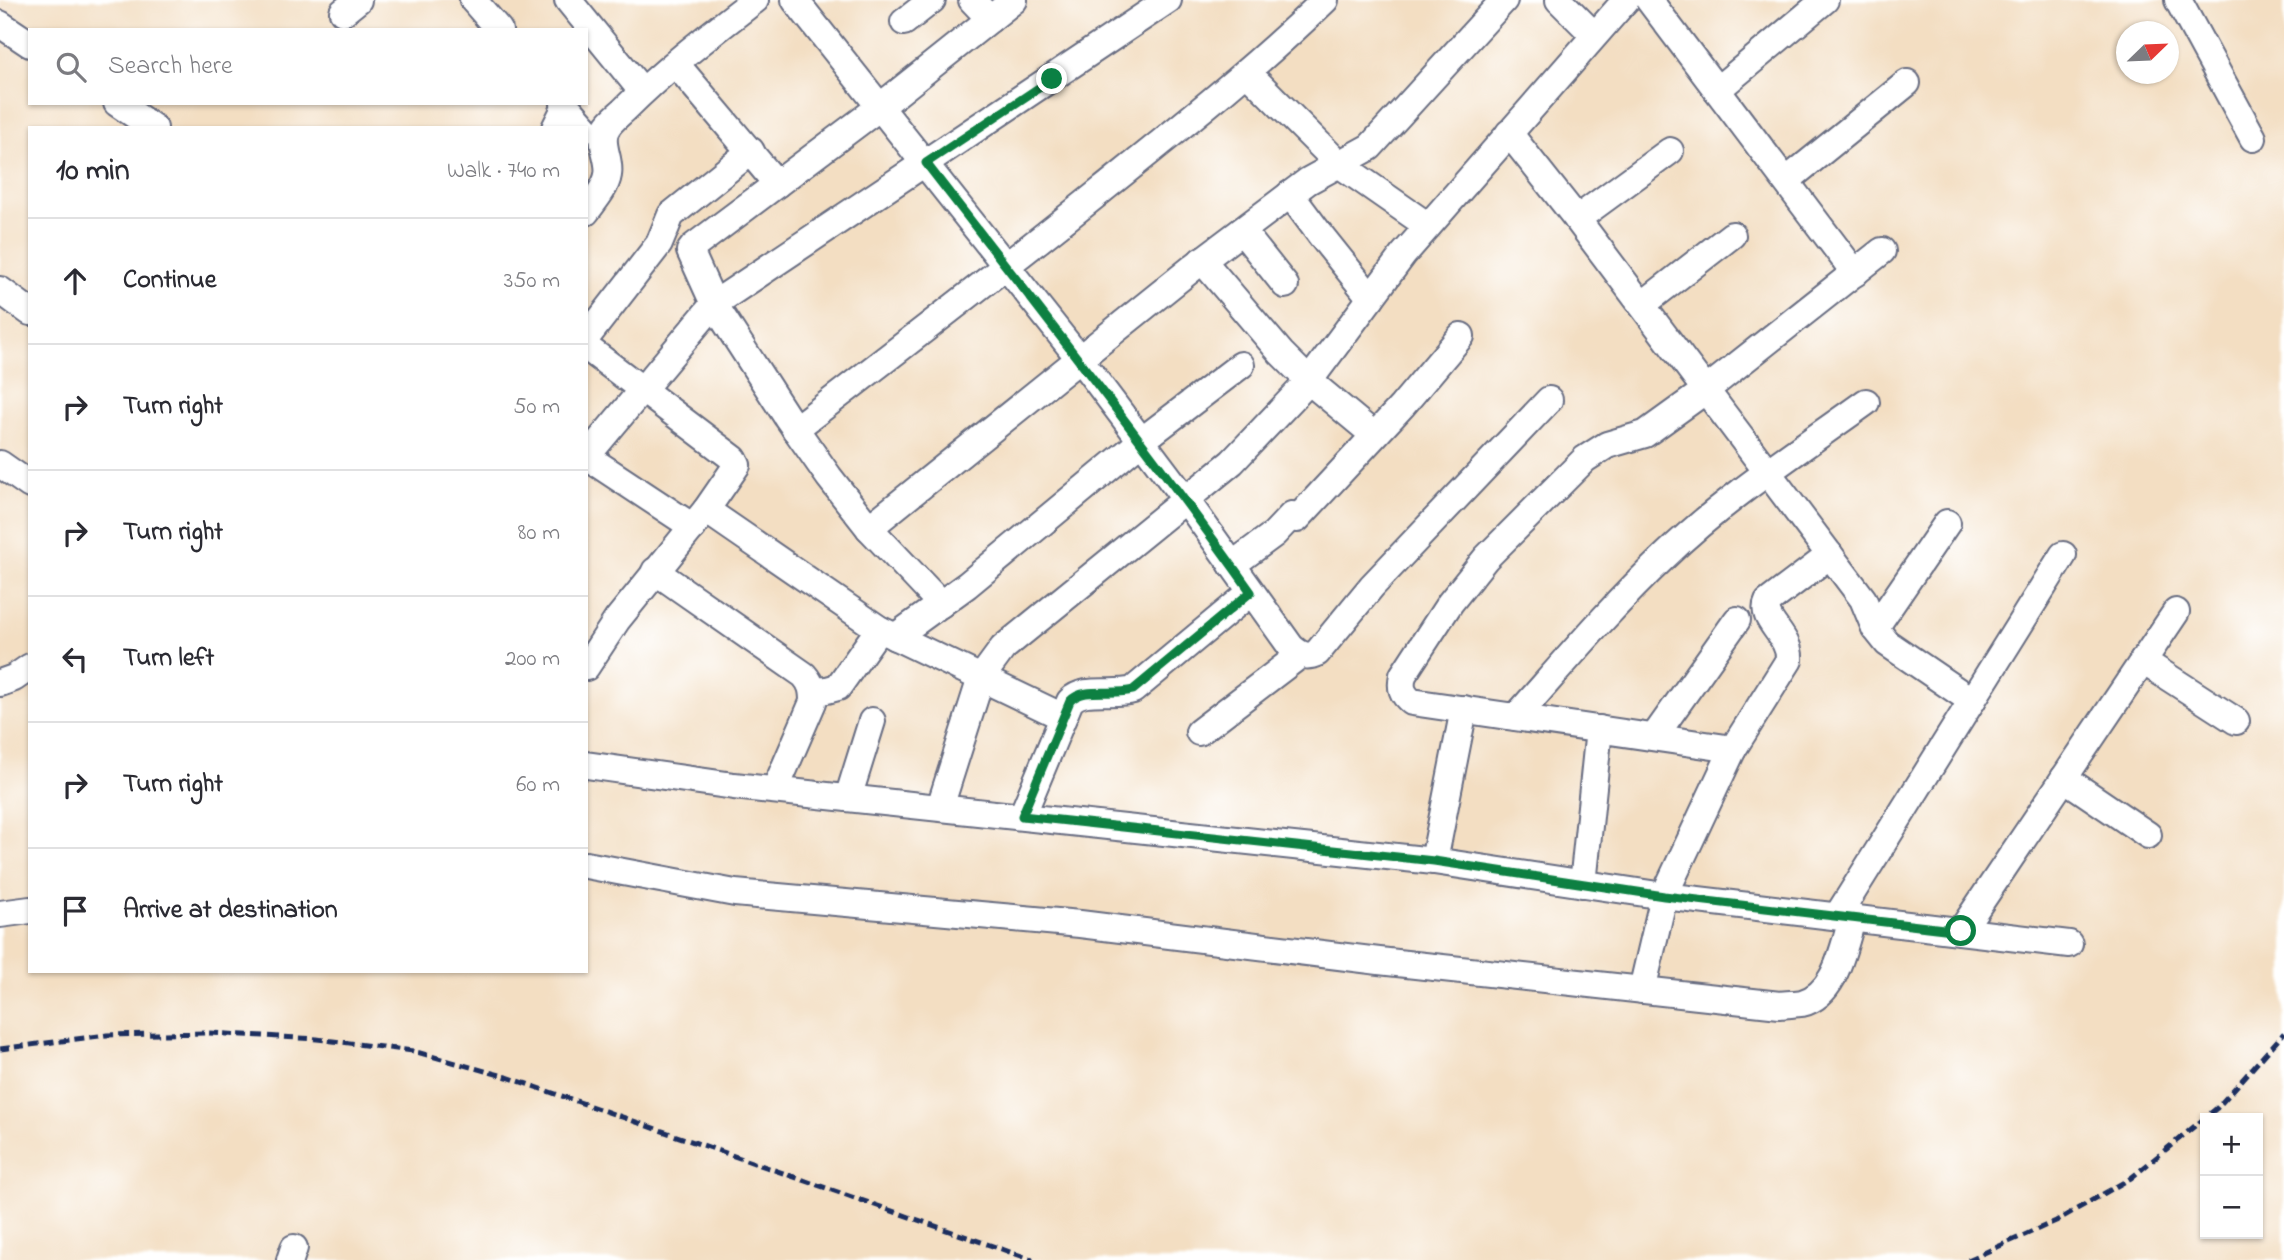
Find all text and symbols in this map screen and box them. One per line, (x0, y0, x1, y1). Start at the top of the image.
north arrow (2116, 21, 2179, 84)
search box (28, 28, 588, 105)
icon: search (52, 48, 90, 86)
text: Search here (108, 48, 233, 86)
route end (1036, 63, 1067, 94)
text: 10 min (56, 150, 129, 194)
text: Walk · 740 m (447, 155, 560, 188)
icon: ahead (56, 262, 94, 300)
text: Continue (123, 262, 216, 300)
text: 350 m (504, 265, 560, 298)
icon: right (56, 388, 94, 426)
text: Turn right (123, 388, 223, 426)
text: 50 m (513, 391, 560, 424)
icon: right (56, 514, 94, 552)
text: Turn right (123, 514, 223, 552)
text: 80 m (518, 517, 560, 550)
icon: left (56, 640, 94, 678)
text: Turn left (123, 640, 214, 678)
text: 200 m (505, 643, 560, 676)
icon: right (56, 766, 94, 804)
text: Turn right (123, 766, 223, 804)
text: 60 m (516, 769, 560, 802)
icon: arrive (56, 892, 94, 930)
text: Arrive at destination (123, 892, 338, 930)
route start (1945, 915, 1976, 946)
map controls (2200, 1113, 2263, 1239)
button: + (2200, 1113, 2263, 1176)
button: − (2200, 1176, 2263, 1239)

